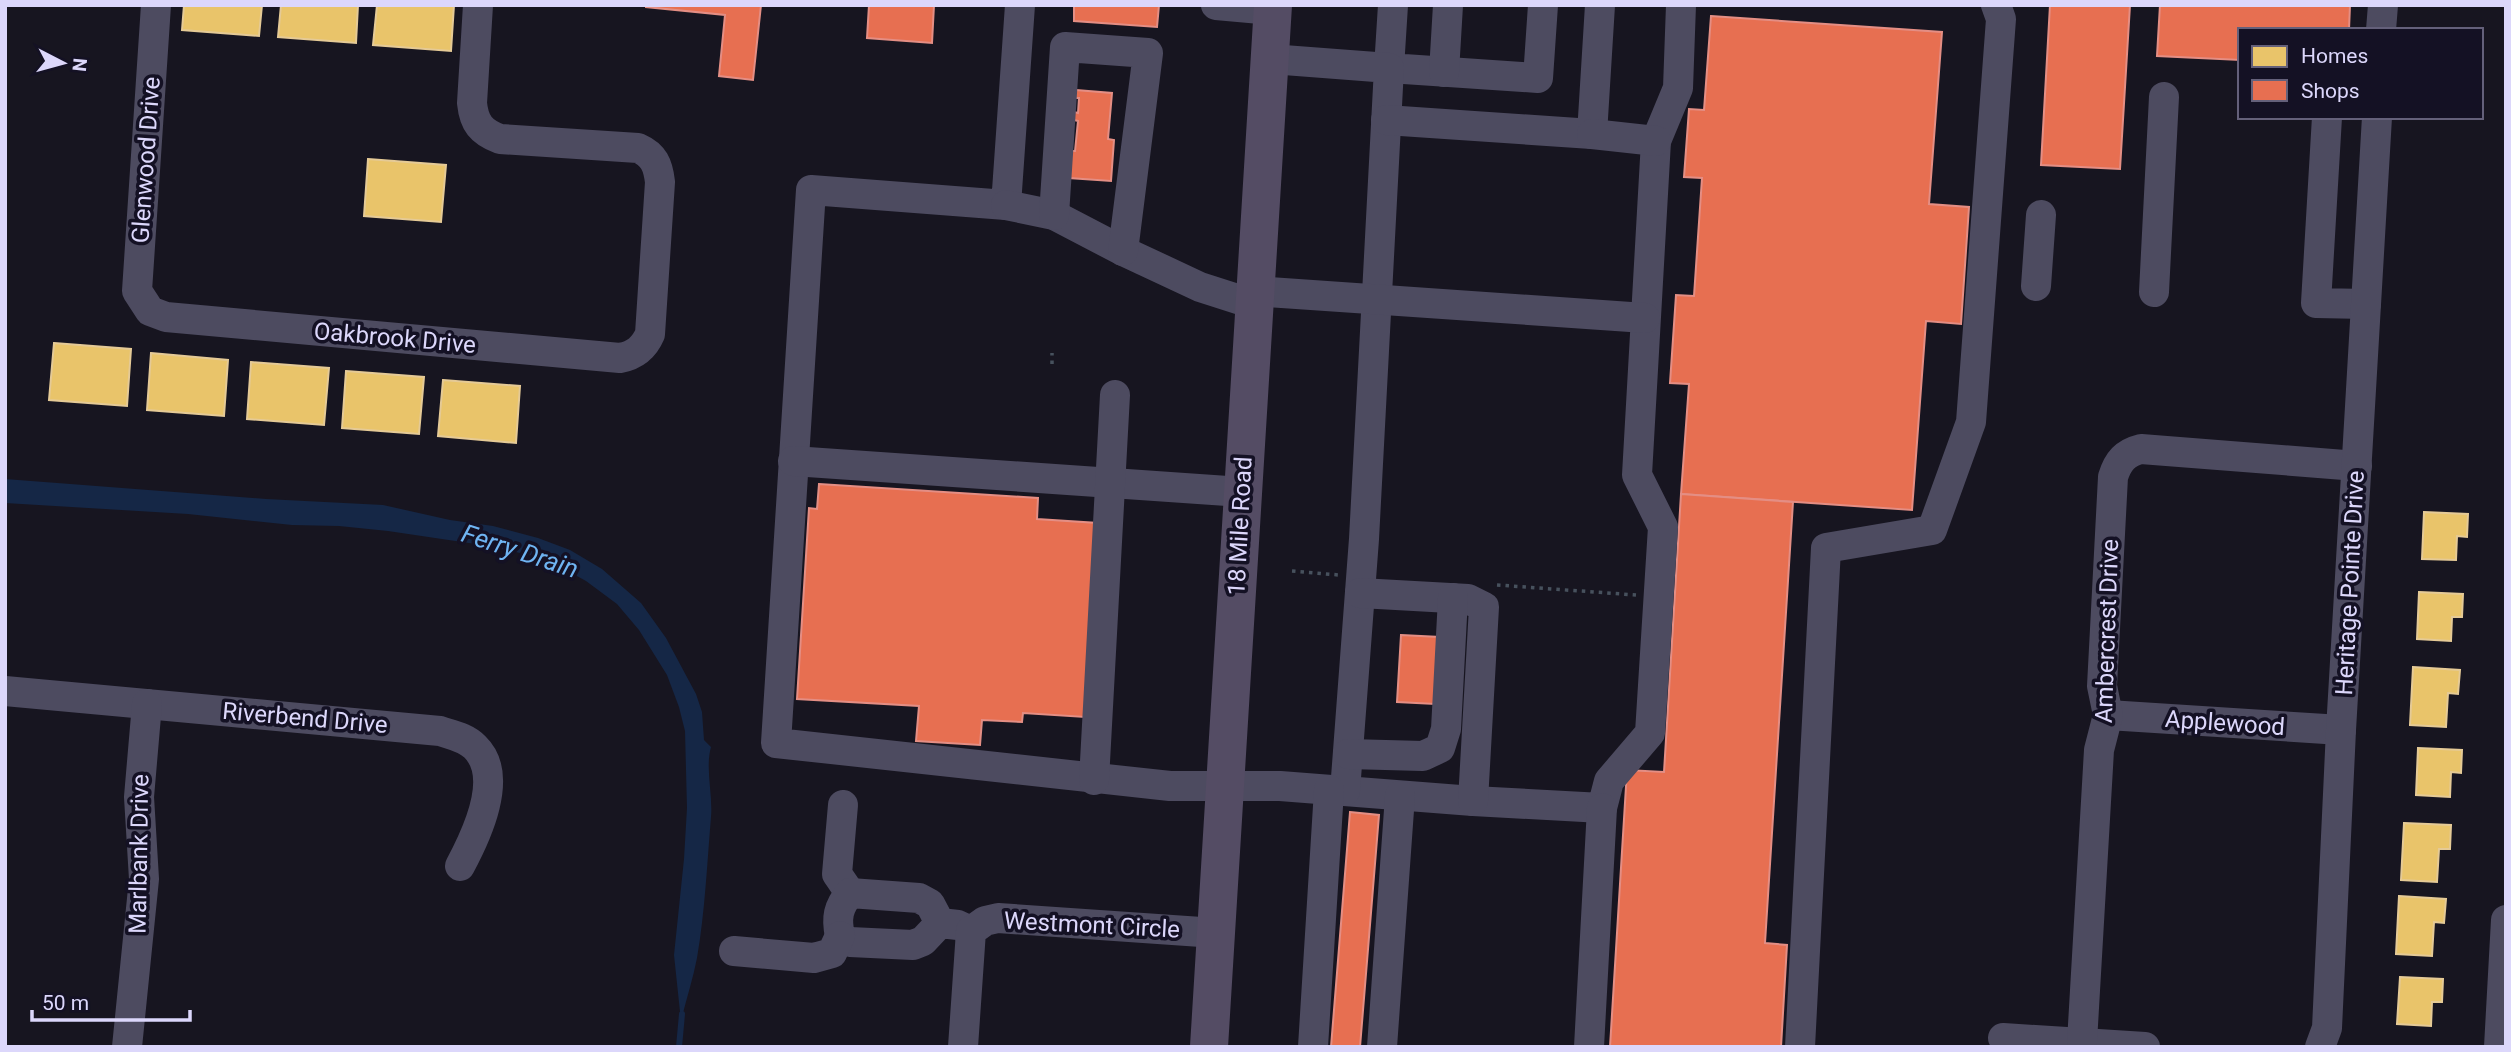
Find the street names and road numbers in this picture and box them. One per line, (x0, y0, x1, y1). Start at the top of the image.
street label: Glenwood Drive (126, 76, 166, 244)
street label: Oakbrook Drive (313, 317, 477, 359)
street label: 18 Mile Road (1222, 456, 1258, 596)
street label: Heritage Pointe Drive (2330, 470, 2370, 696)
street label: Ambercrest Drive (2090, 539, 2124, 723)
street label: Riverbend Drive (221, 697, 389, 739)
street label: Applewood (2164, 705, 2286, 741)
street label: Marlbank Drive (124, 774, 154, 934)
street label: Westmont Circle (1003, 906, 1181, 944)

